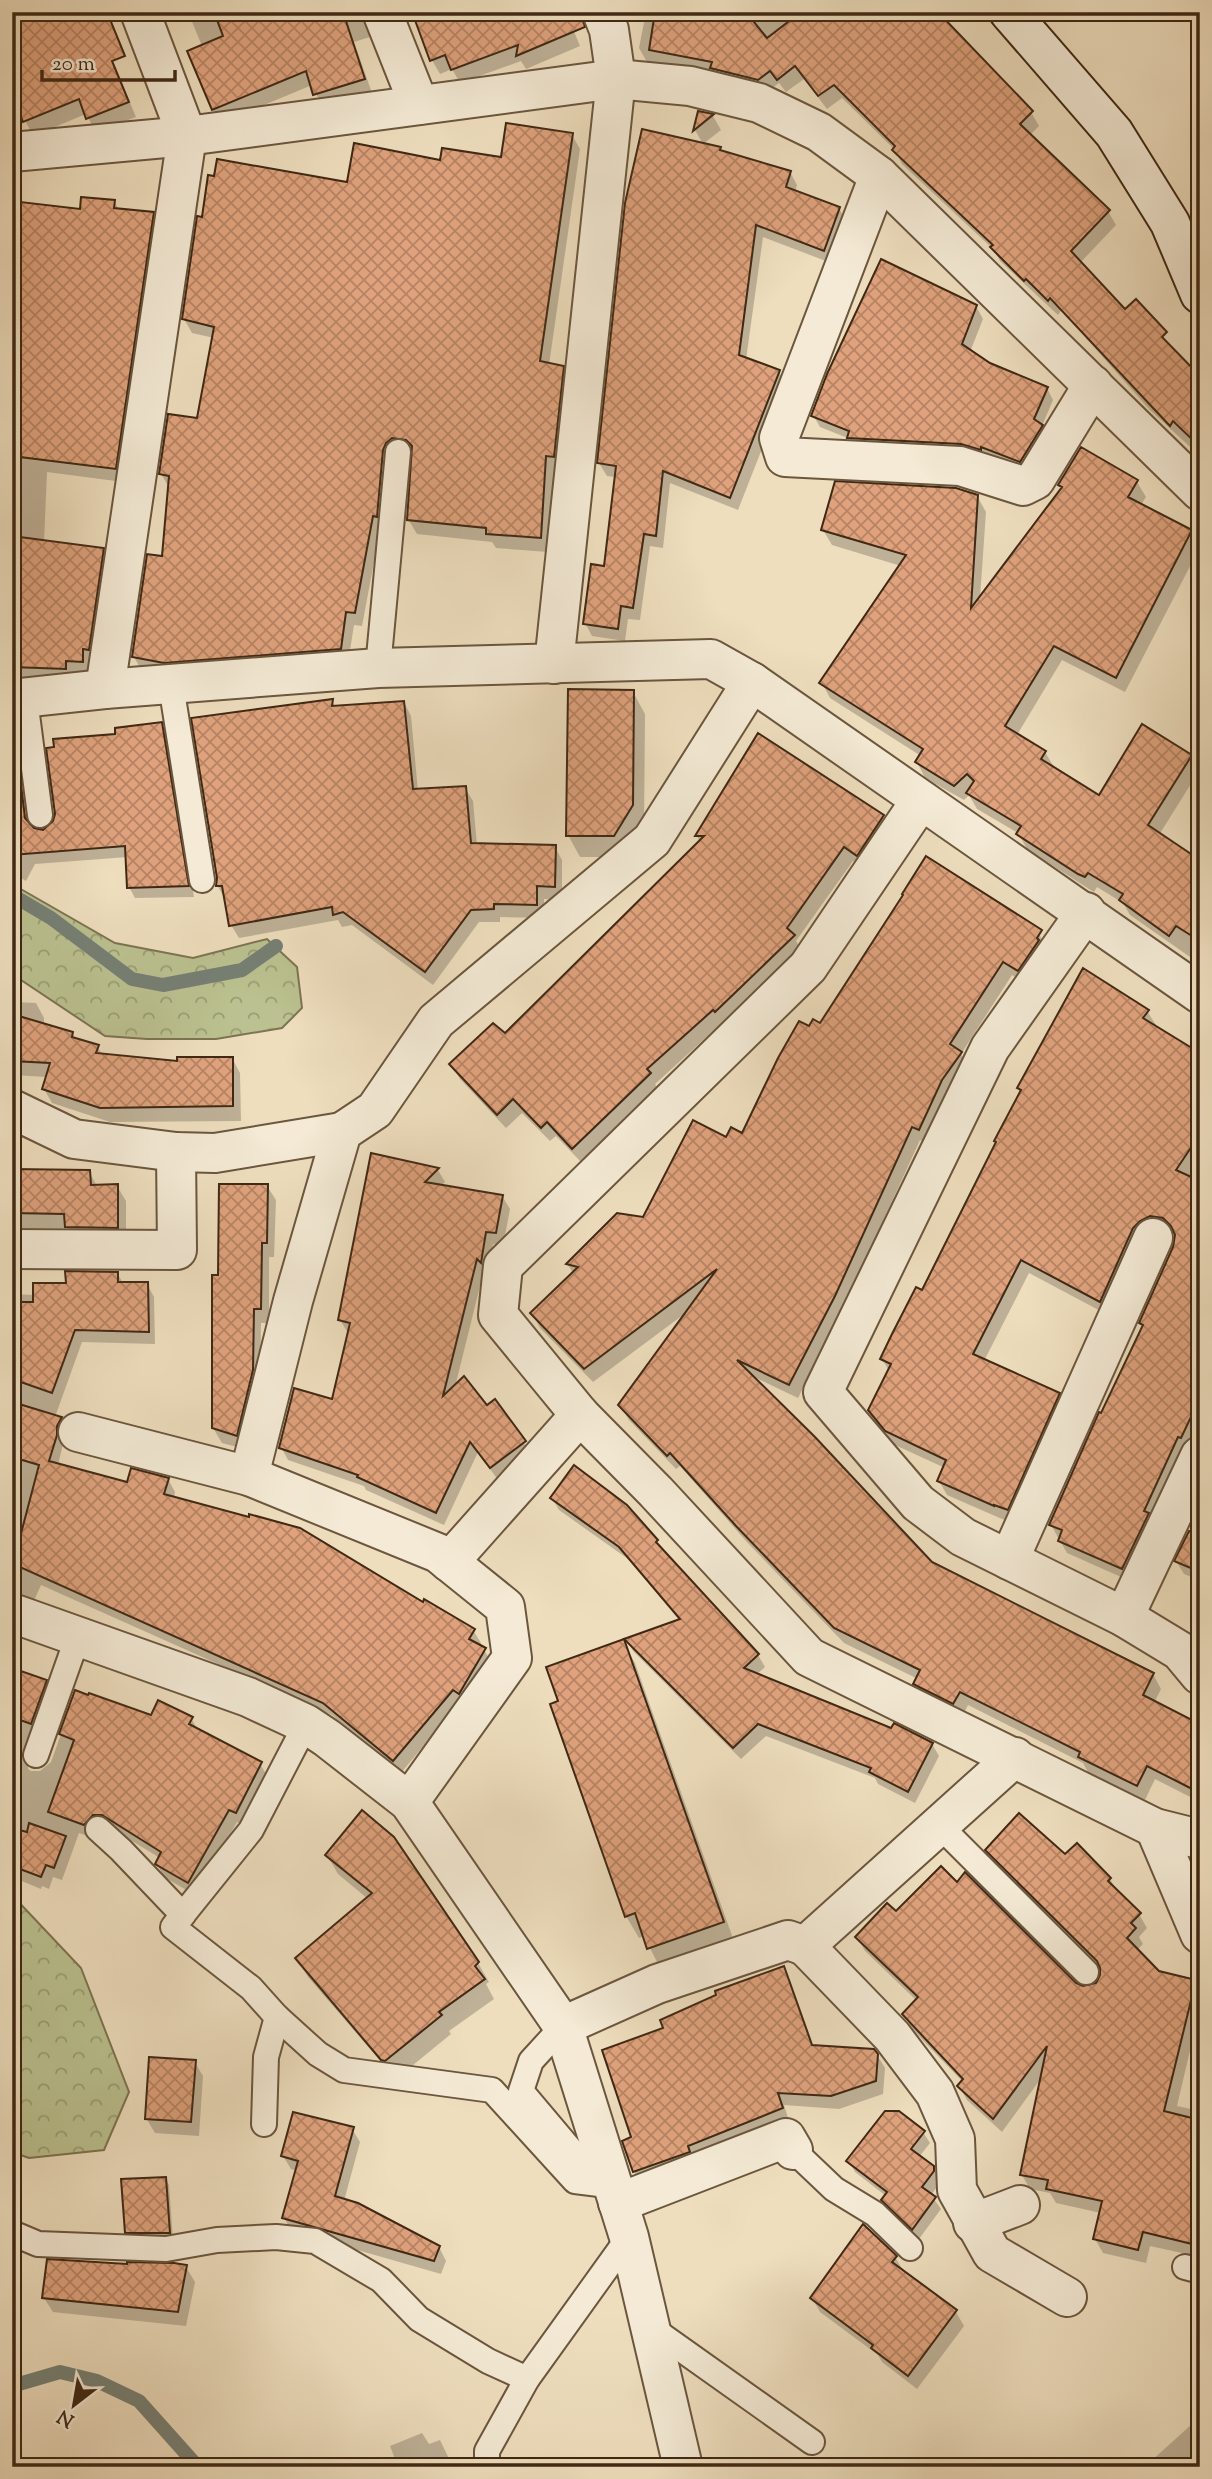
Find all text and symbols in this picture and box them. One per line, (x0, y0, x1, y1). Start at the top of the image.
scale bar (42, 38, 175, 82)
text: 20 m (52, 50, 95, 80)
north arrow (38, 2370, 108, 2440)
text: N (53, 2402, 80, 2433)

